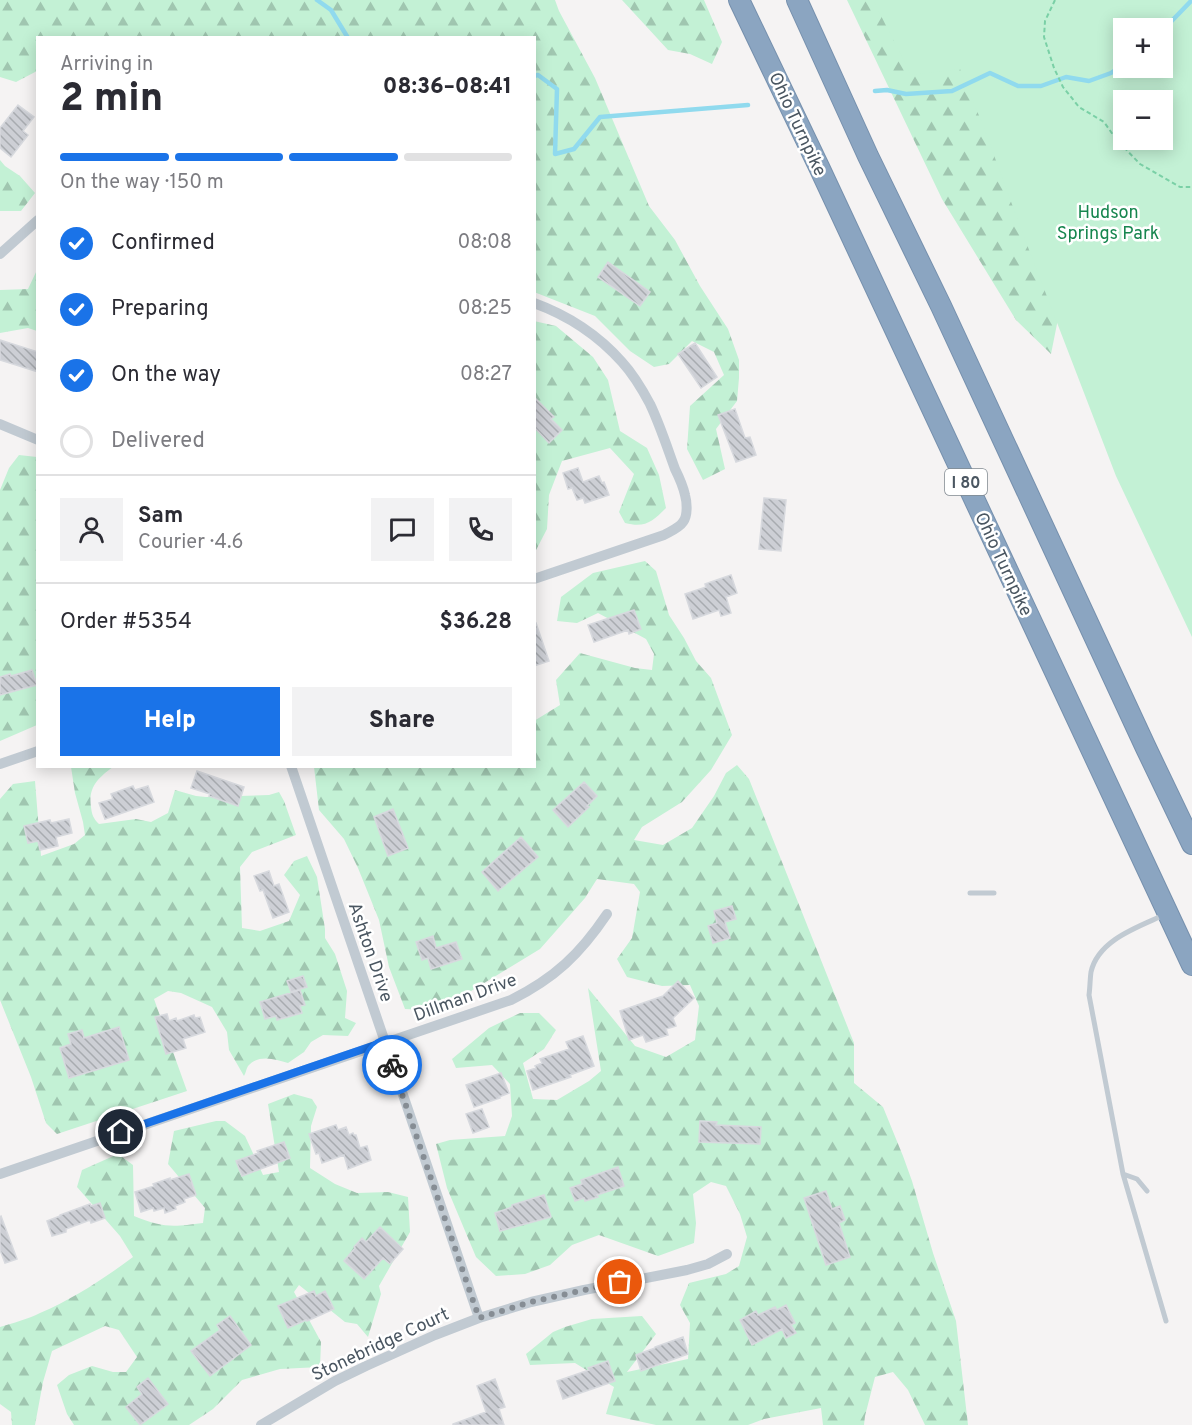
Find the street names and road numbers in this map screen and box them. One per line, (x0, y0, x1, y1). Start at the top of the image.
street label: Ohio Turnpike (763, 69, 831, 180)
road number: I 80 (945, 469, 987, 495)
street label: Ohio Turnpike (969, 509, 1037, 620)
street label: Ashton Drive (342, 900, 397, 1005)
street label: Dillman Drive (411, 969, 520, 1028)
street label: Stonebridge Court (308, 1303, 453, 1387)

